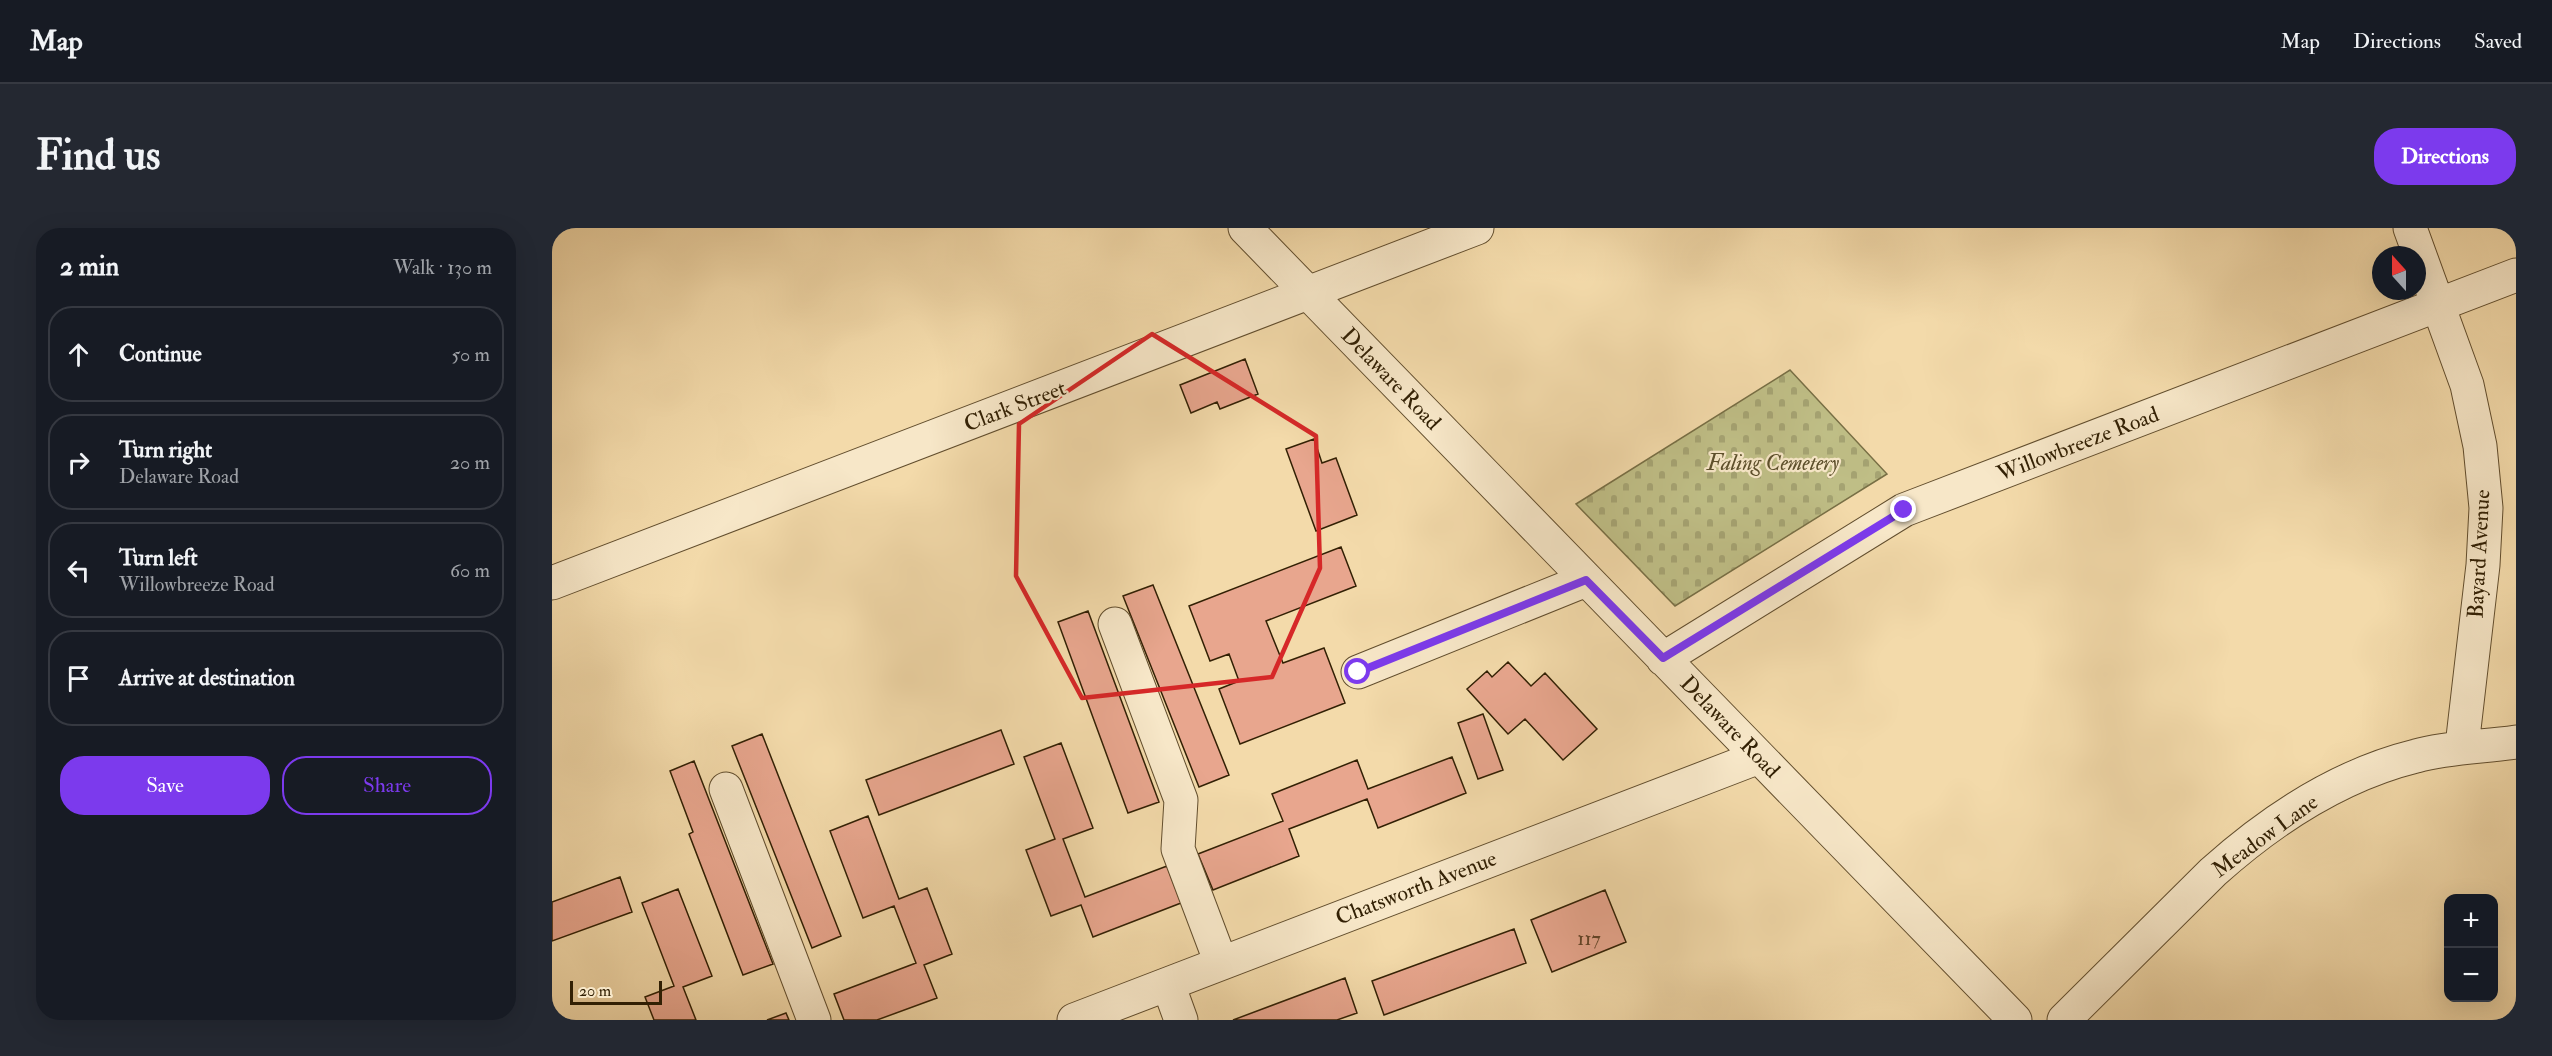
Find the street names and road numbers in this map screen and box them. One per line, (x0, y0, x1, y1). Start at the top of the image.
street label: Delaware Road (1335, 322, 1447, 436)
street label: Clark Street (960, 374, 1070, 438)
street label: Willowbreeze Road (1992, 400, 2163, 488)
street label: Bayard Avenue (2462, 489, 2496, 619)
street label: Delaware Road (1674, 670, 1786, 784)
street label: Meadow Lane (2207, 788, 2323, 884)
street label: Chatsworth Avenue (1331, 844, 1501, 932)

